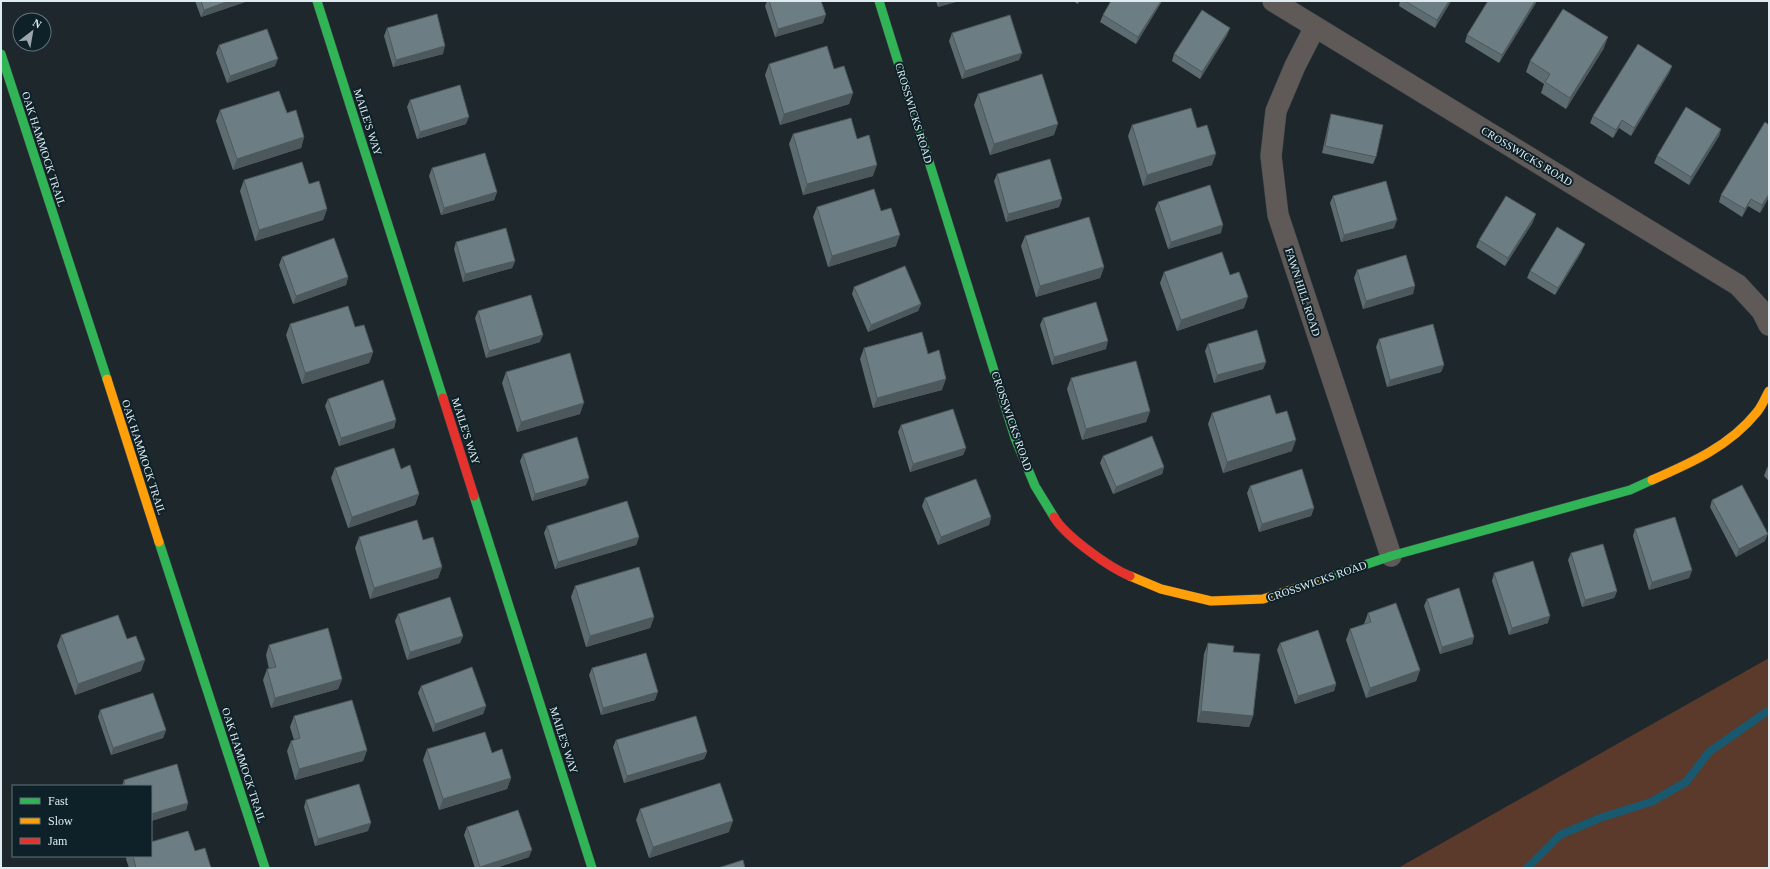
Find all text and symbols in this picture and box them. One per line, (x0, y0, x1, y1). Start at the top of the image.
north arrow (12, 12, 52, 52)
text: N (31, 16, 44, 31)
street label: CROSSWICKS ROAD (893, 61, 935, 165)
street label: MAILE'S WAY (352, 87, 384, 157)
street label: OAK HAMMOCK TRAIL (20, 90, 68, 208)
street label: CROSSWICKS ROAD (1479, 124, 1575, 188)
street label: FAWN HILL ROAD (1283, 246, 1323, 338)
street label: CROSSWICKS ROAD (989, 370, 1035, 472)
street label: MAILE'S WAY (450, 396, 482, 466)
street label: OAK HAMMOCK TRAIL (120, 398, 168, 516)
street label: CROSSWICKS ROAD (1266, 558, 1368, 604)
street label: MAILE'S WAY (548, 705, 580, 775)
street label: OAK HAMMOCK TRAIL (220, 706, 268, 824)
legend (12, 785, 152, 857)
text: Fast (48, 794, 69, 808)
text: Slow (48, 814, 73, 828)
text: Jam (48, 834, 68, 848)

